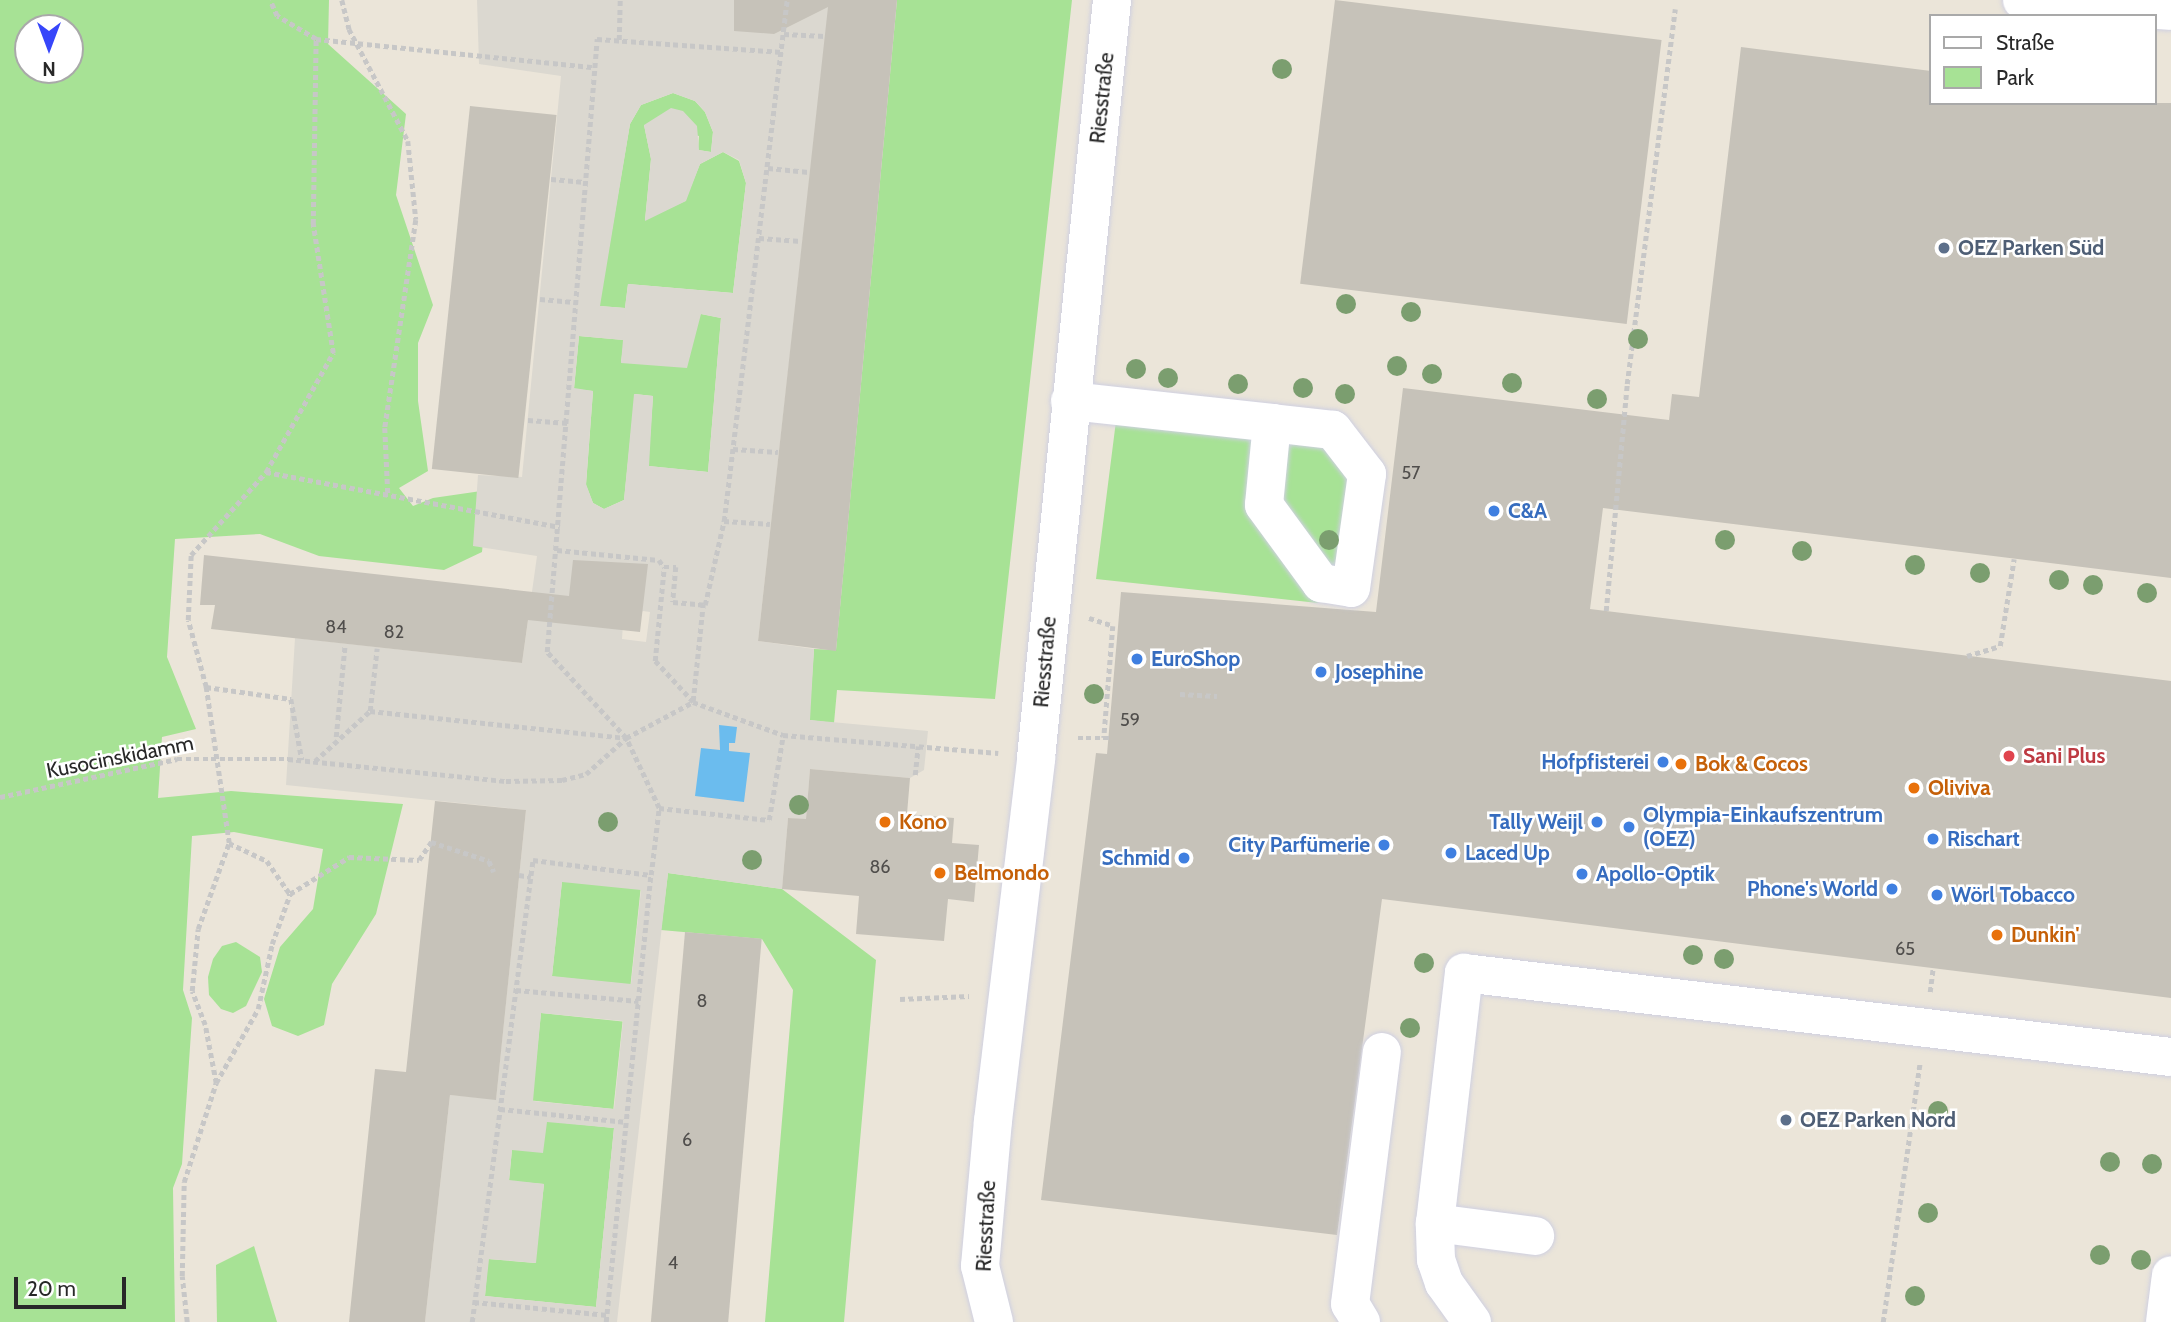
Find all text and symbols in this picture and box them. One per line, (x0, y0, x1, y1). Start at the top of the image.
north arrow (14, 14, 84, 84)
legend (1930, 14, 2157, 105)
text: Straße (1996, 30, 2054, 55)
street label: Riesstraße (1085, 51, 1119, 145)
text: N (42, 57, 56, 80)
text: Park (1996, 65, 2034, 90)
place label: OEZ Parken Süd (1958, 235, 2104, 261)
marker: OEZ Parken Süd (1936, 240, 1952, 256)
house number: 57 (1402, 462, 1420, 484)
place label: C&A (1508, 498, 1547, 524)
marker: C&A (1486, 503, 1502, 519)
street label: Riesstraße (1028, 615, 1062, 709)
house number: 84 (325, 616, 347, 638)
house number: 82 (384, 621, 404, 643)
place label: EuroShop (1151, 646, 1240, 672)
marker: EuroShop (1129, 651, 1145, 667)
place label: Josephine (1335, 659, 1423, 685)
marker: Josephine (1313, 664, 1329, 680)
house number: 59 (1120, 709, 1140, 731)
street label: Kusocinskidamm (44, 730, 196, 784)
place label: Sani Plus (2023, 743, 2105, 769)
marker: Sani Plus (2001, 748, 2017, 764)
place label: Hofpfisterei (1541, 749, 1649, 775)
place label: Bok & Cocos (1695, 751, 1808, 777)
marker: Hofpfisterei (1655, 754, 1671, 770)
marker: Bok & Cocos (1673, 756, 1689, 772)
place label: Oliviva (1928, 775, 1991, 801)
marker: Oliviva (1906, 780, 1922, 796)
place label: Olympia-Einkaufszentrum (OEZ) (1643, 802, 1883, 852)
place label: Kono (899, 809, 947, 835)
place label: Tally Weijl (1489, 809, 1583, 835)
marker: Kono (877, 814, 893, 830)
marker: Tally Weijl (1589, 814, 1605, 830)
marker: Olympia-Einkaufszentrum (OEZ) (1621, 819, 1637, 835)
place label: Rischart (1947, 826, 2020, 852)
marker: Rischart (1925, 831, 1941, 847)
place label: City Parfümerie (1228, 832, 1370, 858)
marker: City Parfümerie (1376, 837, 1392, 853)
place label: Laced Up (1465, 840, 1550, 866)
place label: Schmid (1101, 845, 1170, 871)
marker: Laced Up (1443, 845, 1459, 861)
marker: Schmid (1176, 850, 1192, 866)
house number: 86 (869, 856, 891, 878)
place label: Belmondo (954, 860, 1049, 886)
place label: Apollo-Optik (1596, 861, 1715, 887)
marker: Belmondo (932, 865, 948, 881)
marker: Apollo-Optik (1574, 866, 1590, 882)
place label: Phone's World (1747, 876, 1878, 902)
marker: Phone's World (1884, 881, 1900, 897)
place label: Wörl Tobacco (1951, 882, 2075, 908)
marker: Wörl Tobacco (1929, 887, 1945, 903)
place label: Dunkin' (2011, 922, 2079, 948)
marker: Dunkin' (1989, 927, 2005, 943)
house number: 65 (1895, 938, 1915, 960)
house number: 8 (697, 990, 707, 1012)
place label: OEZ Parken Nord (1800, 1107, 1956, 1133)
marker: OEZ Parken Nord (1778, 1112, 1794, 1128)
house number: 6 (682, 1129, 692, 1151)
street label: Riesstraße (971, 1180, 1001, 1272)
house number: 4 (668, 1252, 678, 1274)
scale bar (18, 1262, 130, 1306)
text: 20 m (27, 1276, 76, 1301)

